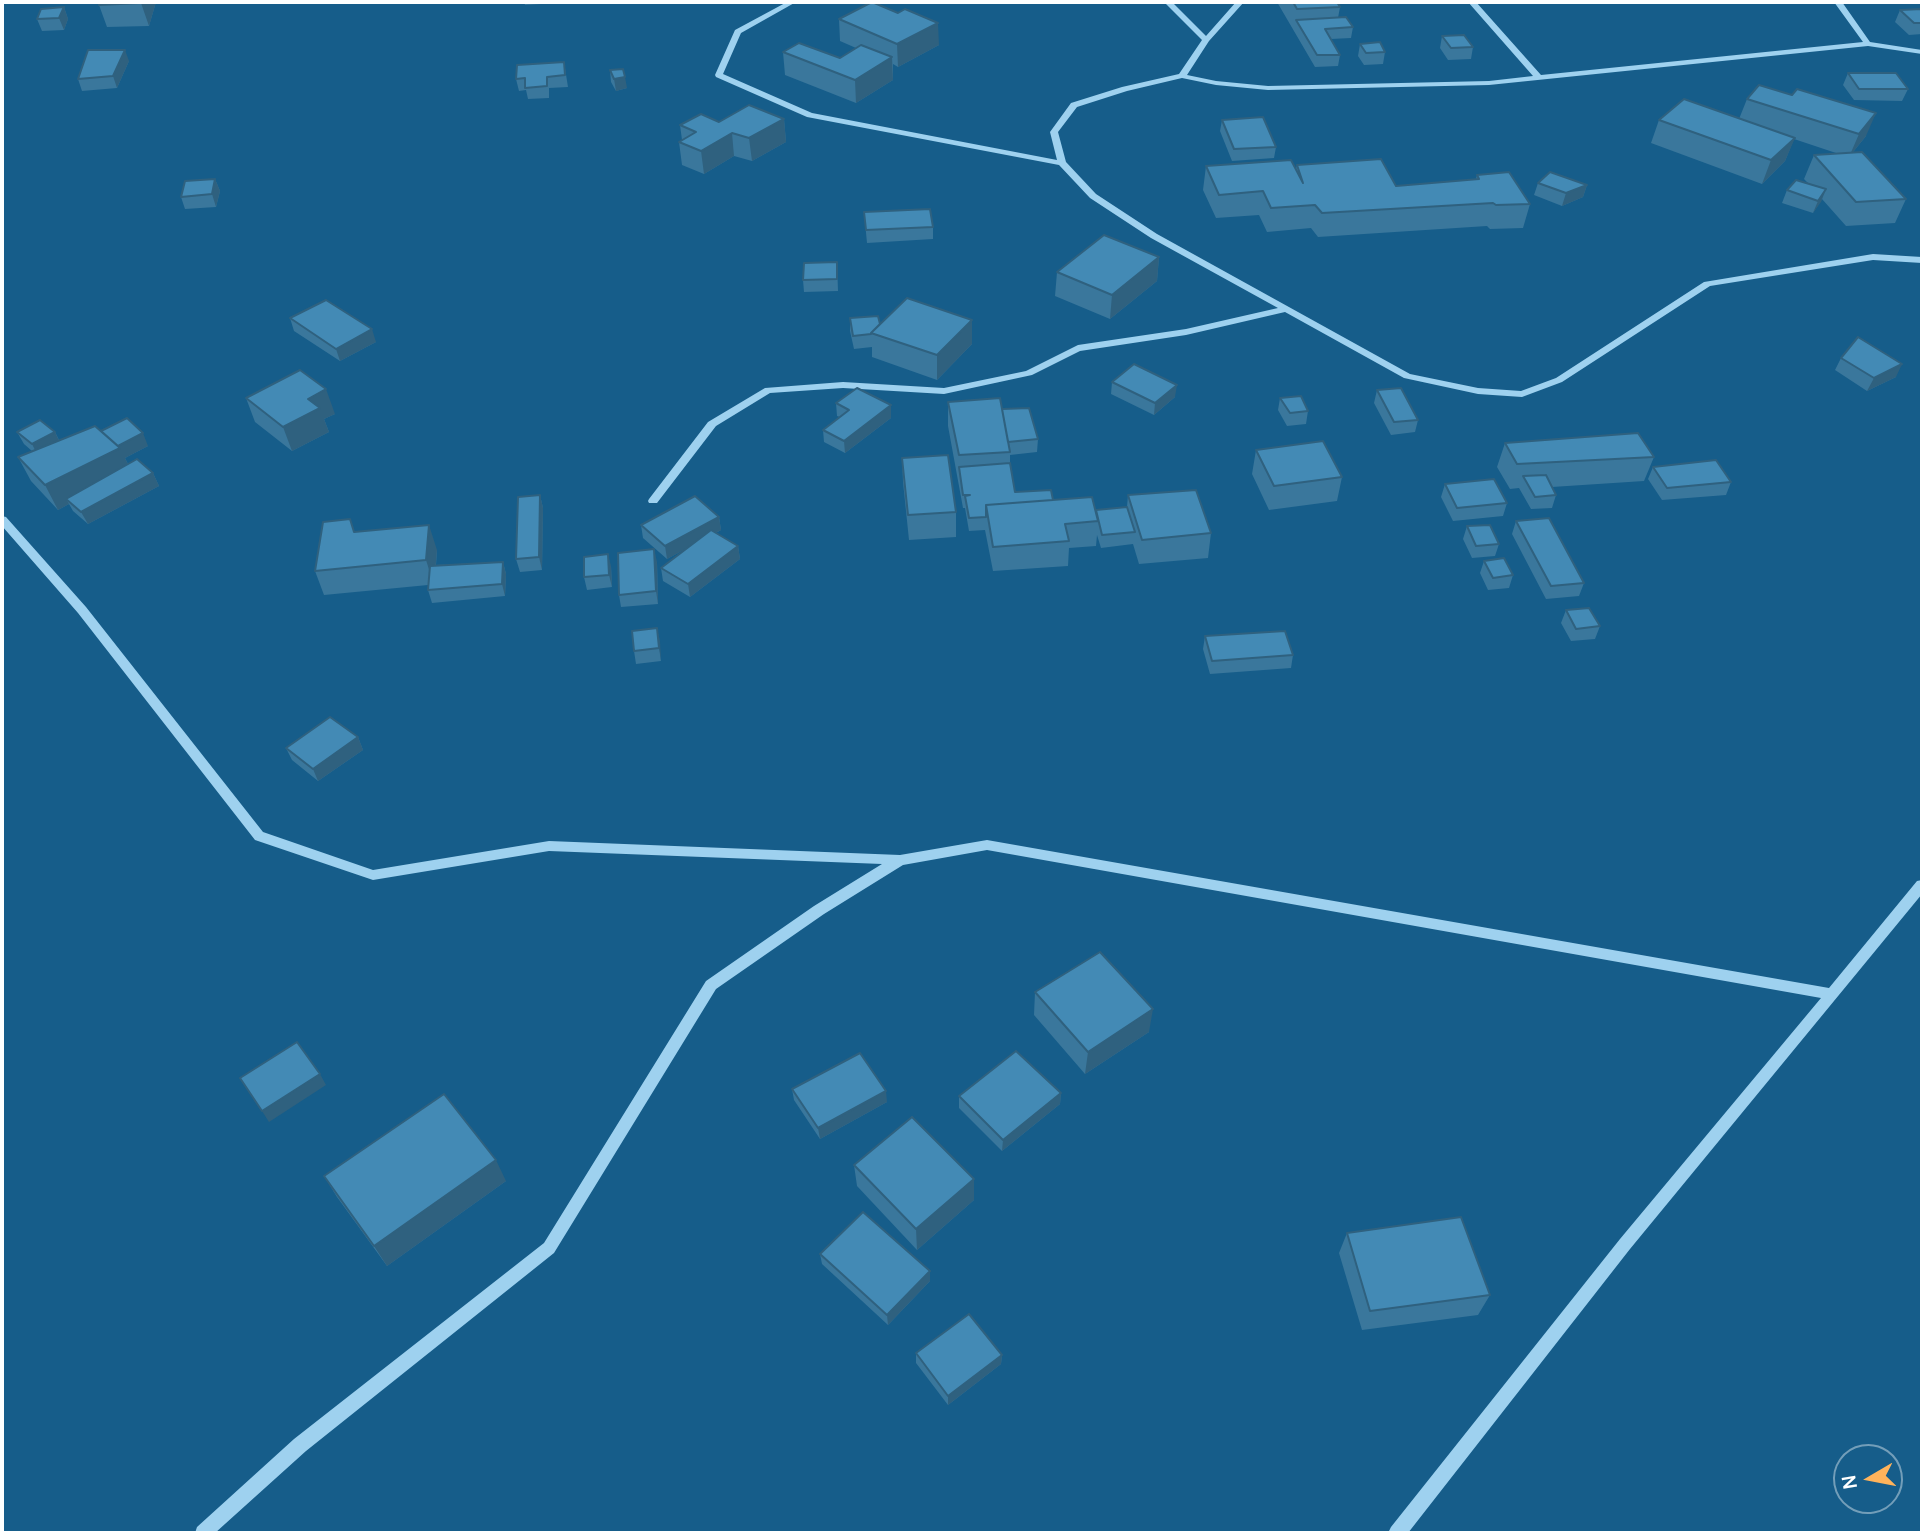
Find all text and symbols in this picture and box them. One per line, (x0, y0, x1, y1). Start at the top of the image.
north arrow (1833, 1444, 1903, 1514)
text: N (1835, 1473, 1863, 1491)

